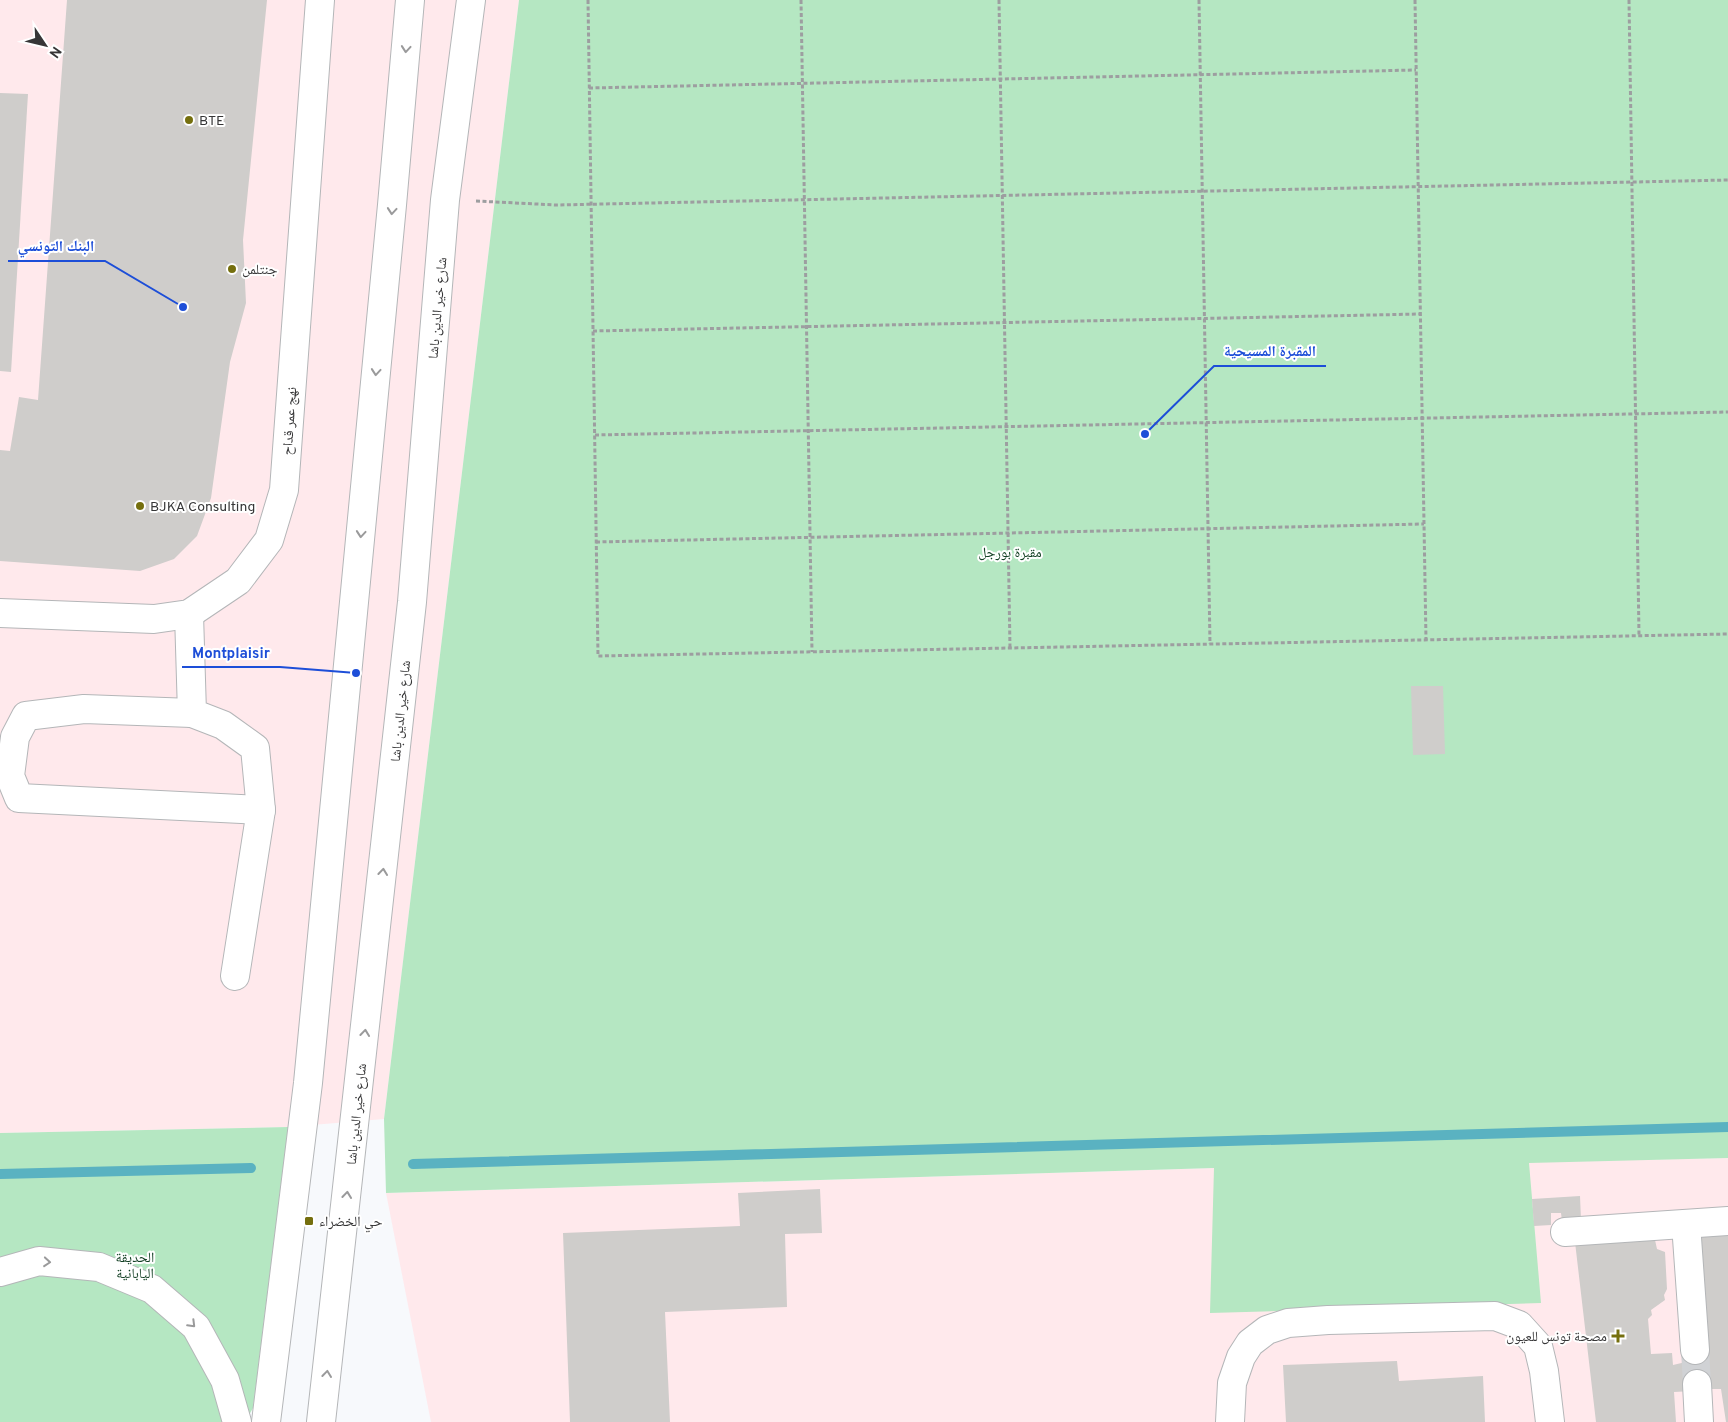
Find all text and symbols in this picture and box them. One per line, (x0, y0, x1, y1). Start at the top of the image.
north arrow (20, 20, 70, 70)
text: N (45, 43, 64, 61)
one-way arrow (400, 45, 411, 53)
place label: BTE (199, 113, 224, 130)
marker: BTE (183, 114, 195, 126)
one-way arrow (387, 207, 398, 215)
callout: البنك التونسي (8, 231, 105, 261)
text: البنك التونسي (18, 238, 94, 258)
street label: شارع خير الدين باشا (426, 256, 451, 360)
place label: جنتلمن (242, 262, 278, 279)
marker: جنتلمن (226, 263, 238, 275)
callout: المقبرة المسيحية (1214, 336, 1326, 366)
text: المقبرة المسيحية (1224, 343, 1316, 362)
one-way arrow (371, 369, 382, 377)
street label: نهج عمر قداح (280, 386, 301, 456)
place label: BJKA Consulting (150, 499, 255, 516)
marker: BJKA Consulting (134, 500, 146, 512)
one-way arrow (356, 530, 367, 538)
park label: مقبرة بورجل (978, 545, 1042, 562)
callout: Montplaisir (182, 637, 280, 667)
text: Montplaisir (192, 645, 271, 664)
street label: شارع خير الدين باشا (388, 659, 415, 763)
one-way arrow (377, 867, 388, 875)
one-way arrow (359, 1029, 370, 1037)
street label: شارع خير الدين باشا (344, 1062, 371, 1166)
one-way arrow (341, 1190, 352, 1198)
place label: حي الخضراء (319, 1214, 383, 1233)
marker: حي الخضراء (303, 1215, 315, 1227)
park label: الحديقة اليابانية (116, 1250, 154, 1283)
one-way arrow (43, 1256, 51, 1267)
one-way arrow (186, 1318, 195, 1327)
place label: مصحة تونس للعيون (1506, 1329, 1607, 1346)
marker: مصحة تونس للعيون (1611, 1329, 1625, 1343)
one-way arrow (321, 1369, 332, 1377)

